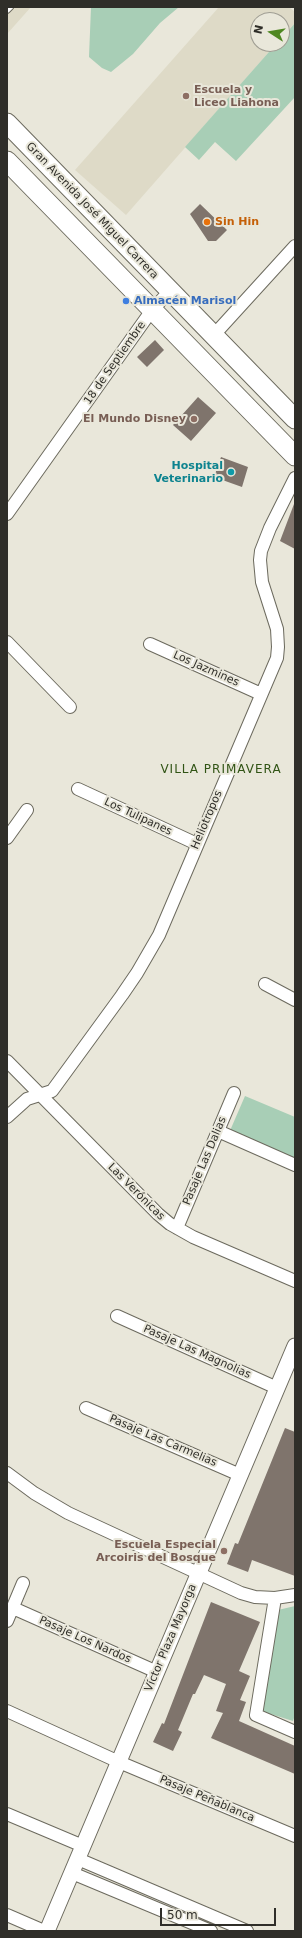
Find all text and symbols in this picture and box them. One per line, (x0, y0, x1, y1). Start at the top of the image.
north arrow (250, 12, 290, 52)
text: N (251, 24, 266, 35)
place label: Escuela y Liceo Liahona (194, 83, 279, 109)
marker: Escuela y Liceo Liahona (181, 91, 191, 101)
street label: Gran Avenida José Miguel Carrera (23, 140, 161, 282)
place label: Sin Hin (215, 215, 259, 229)
marker: Sin Hin (202, 217, 212, 227)
place label: Almacén Marisol (134, 294, 236, 308)
marker: Almacén Marisol (121, 296, 131, 306)
street label: 18 de Septiembre (81, 319, 149, 407)
place label: El Mundo Disney (83, 412, 186, 426)
marker: El Mundo Disney (189, 414, 199, 424)
place label: Hospital Veterinario (154, 459, 223, 485)
marker: Hospital Veterinario (226, 467, 236, 477)
street label: Los Jazmines (171, 649, 241, 689)
district label: VILLA PRIMAVERA (160, 763, 282, 777)
street label: Heliotropos (189, 789, 225, 851)
street label: Los Tulipanes (102, 796, 174, 838)
street label: Pasaje Las Dalias (180, 1115, 230, 1207)
street label: Las Verónicas (105, 1161, 167, 1223)
street label: Pasaje Las Magnolias (141, 1322, 253, 1382)
street label: Pasaje Las Carmelias (107, 1412, 219, 1470)
place label: Escuela Especial Arcoiris del Bosque (96, 1538, 216, 1564)
marker: Escuela Especial Arcoiris del Bosque (219, 1546, 229, 1556)
street label: Víctor Plaza Mayorga (142, 1582, 200, 1694)
street label: Pasaje Los Nardos (37, 1614, 133, 1666)
street label: Pasaje Peñablanca (158, 1773, 256, 1825)
scale bar (162, 1900, 278, 1926)
text: 50 m (167, 1908, 198, 1922)

